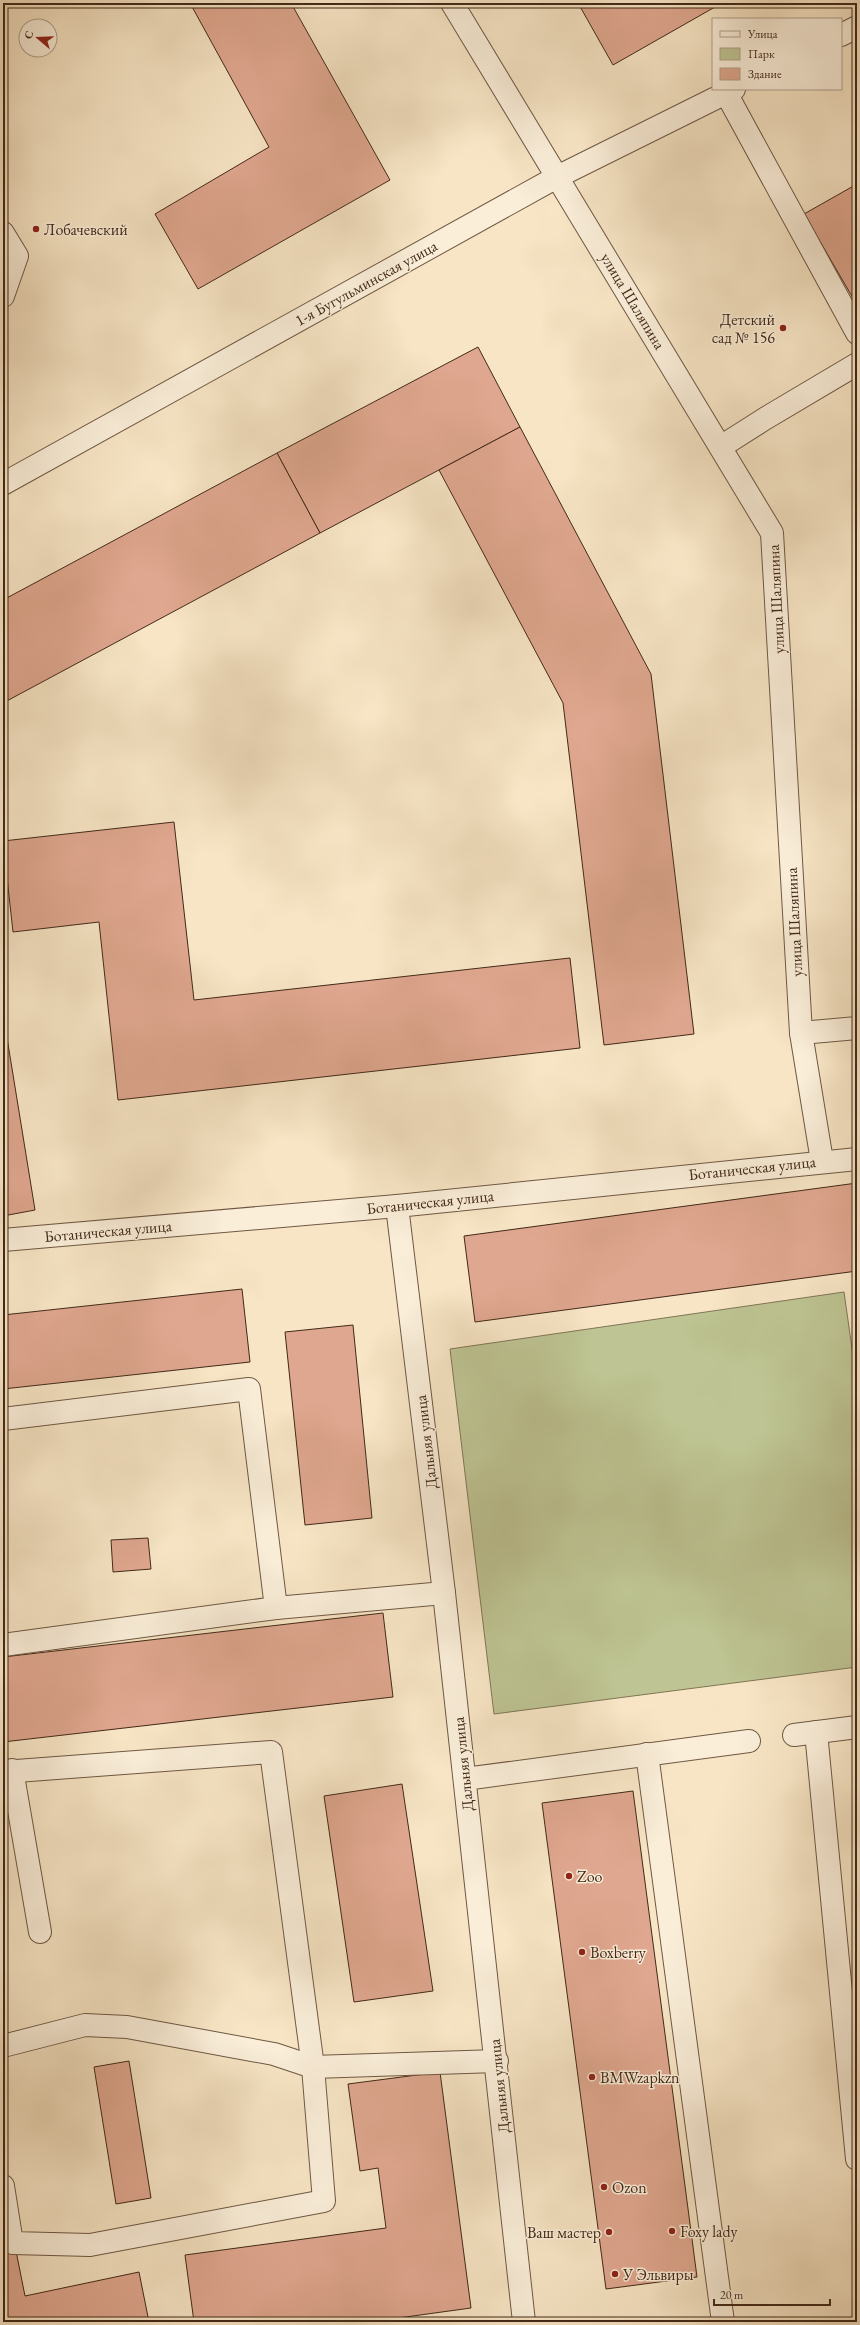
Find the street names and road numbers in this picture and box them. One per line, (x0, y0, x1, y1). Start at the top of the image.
street label: 1-я Бугульминская улица (291, 235, 442, 331)
street label: улица Шаляпина (596, 249, 671, 354)
street label: улица Шаляпина (763, 543, 789, 654)
street label: улица Шаляпина (781, 866, 807, 977)
street label: Ботаническая улица (687, 1151, 817, 1185)
street label: Ботаническая улица (365, 1185, 495, 1219)
street label: Ботаническая улица (43, 1215, 173, 1247)
street label: Дальняя улица (410, 1393, 442, 1490)
street label: Дальняя улица (448, 1715, 478, 1812)
street label: Дальняя улица (484, 2037, 514, 2134)

